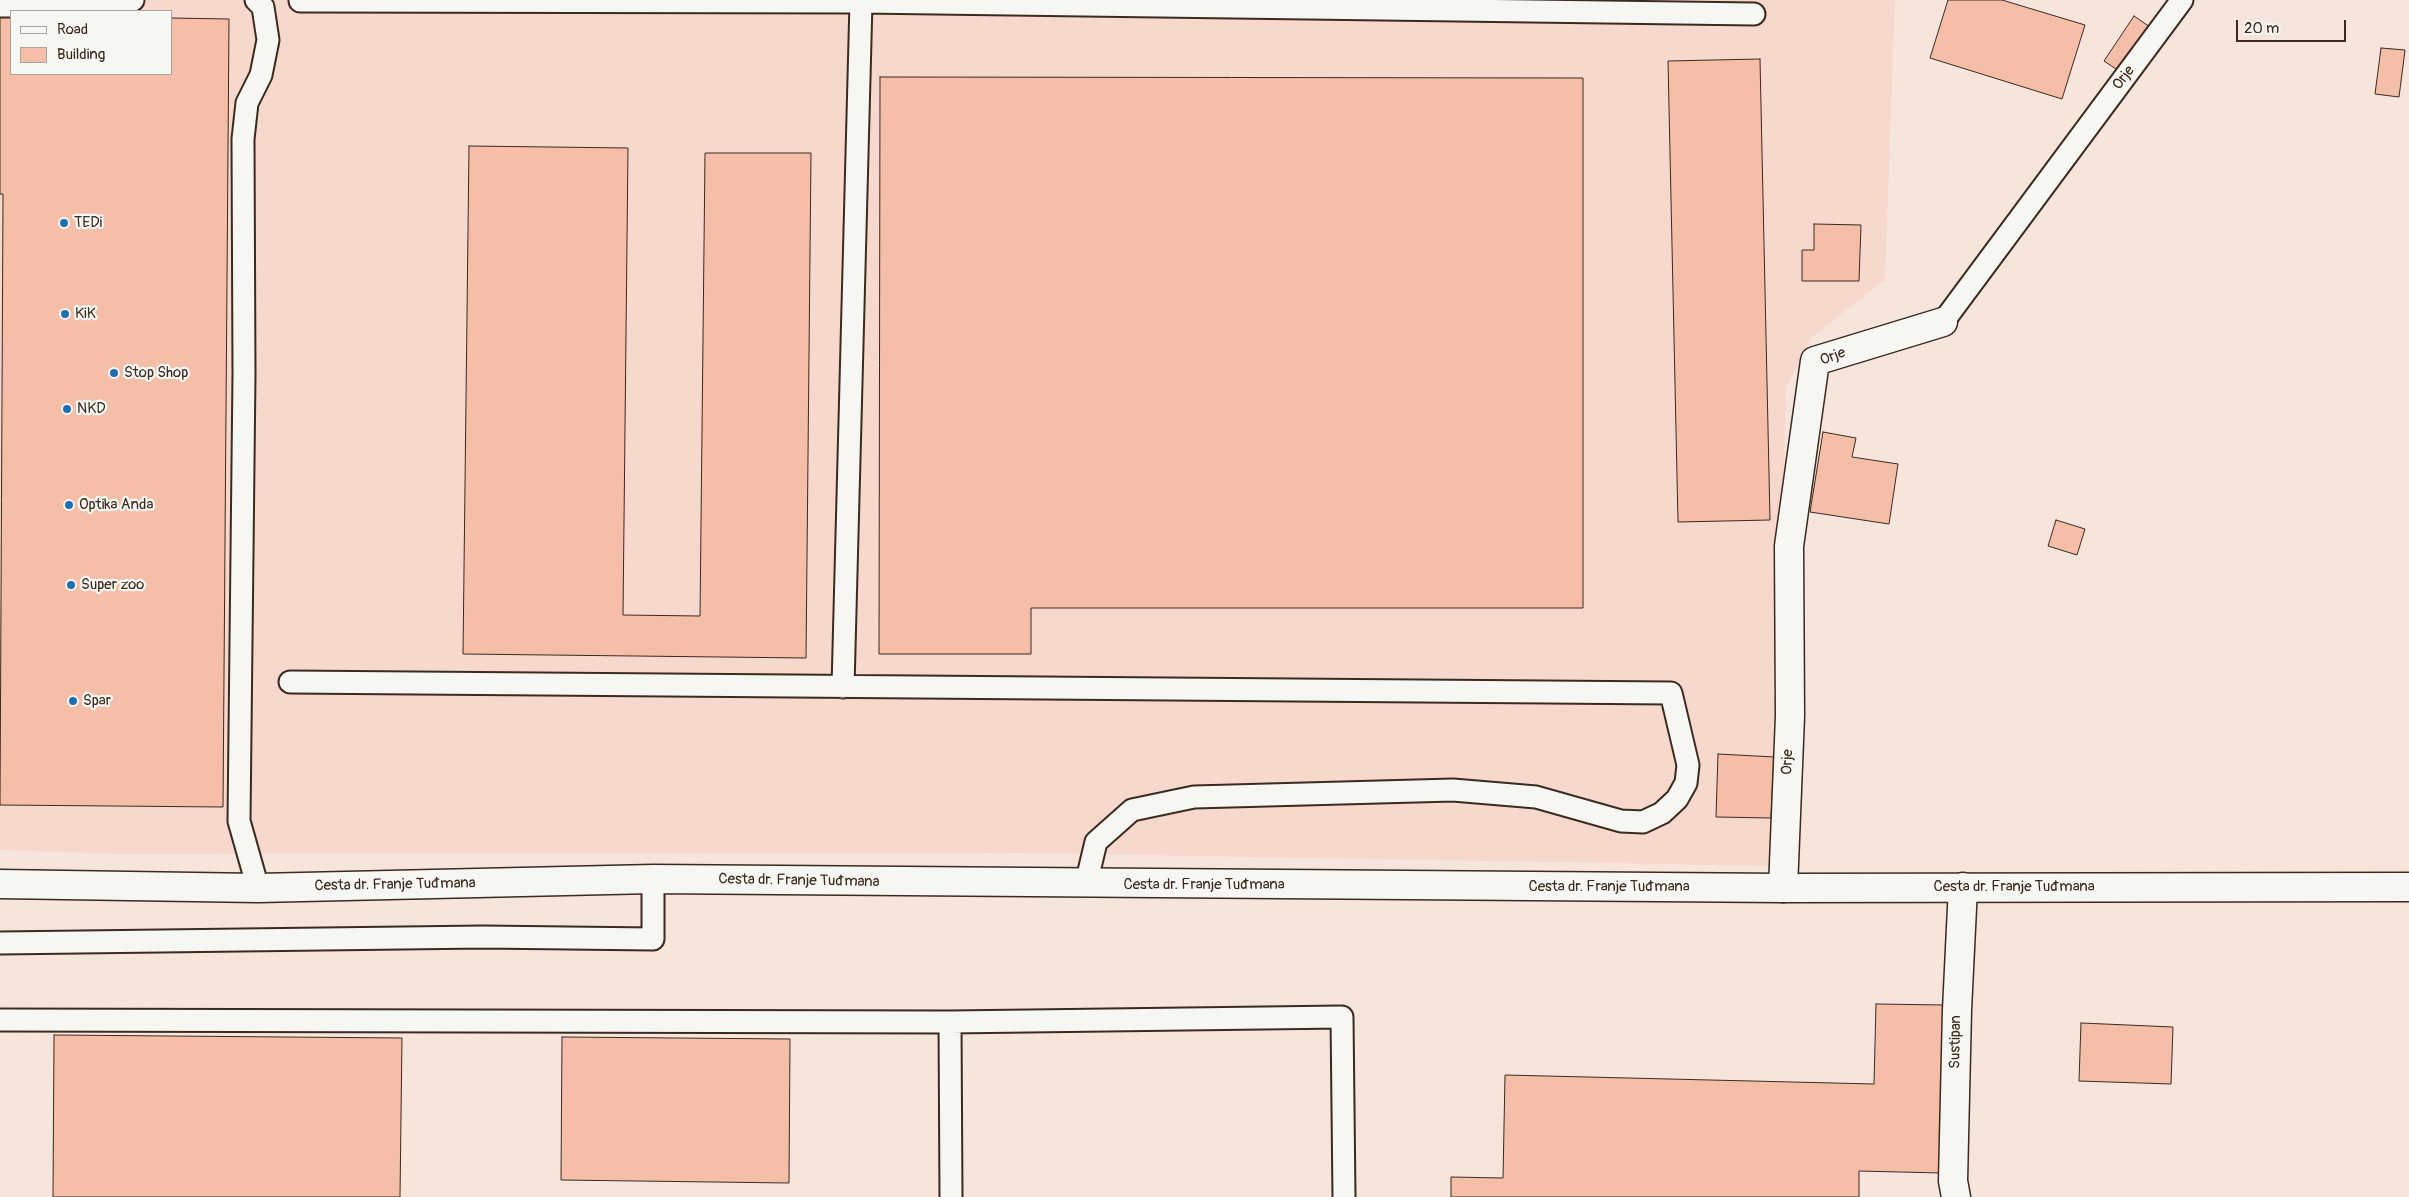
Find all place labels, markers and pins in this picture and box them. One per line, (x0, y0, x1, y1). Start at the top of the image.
place label: TEDi (74, 214, 102, 232)
marker: TEDi (58, 217, 70, 229)
place label: KiK (75, 305, 96, 323)
marker: KiK (59, 308, 71, 320)
place label: Stop Shop (124, 364, 188, 382)
marker: Stop Shop (108, 367, 120, 379)
place label: NKD (77, 400, 106, 418)
marker: NKD (61, 403, 73, 415)
place label: Optika Anda (79, 496, 153, 514)
marker: Optika Anda (63, 499, 75, 511)
place label: Super zoo (81, 576, 144, 594)
marker: Super zoo (65, 579, 77, 591)
place label: Spar (83, 692, 111, 710)
marker: Spar (67, 695, 79, 707)

